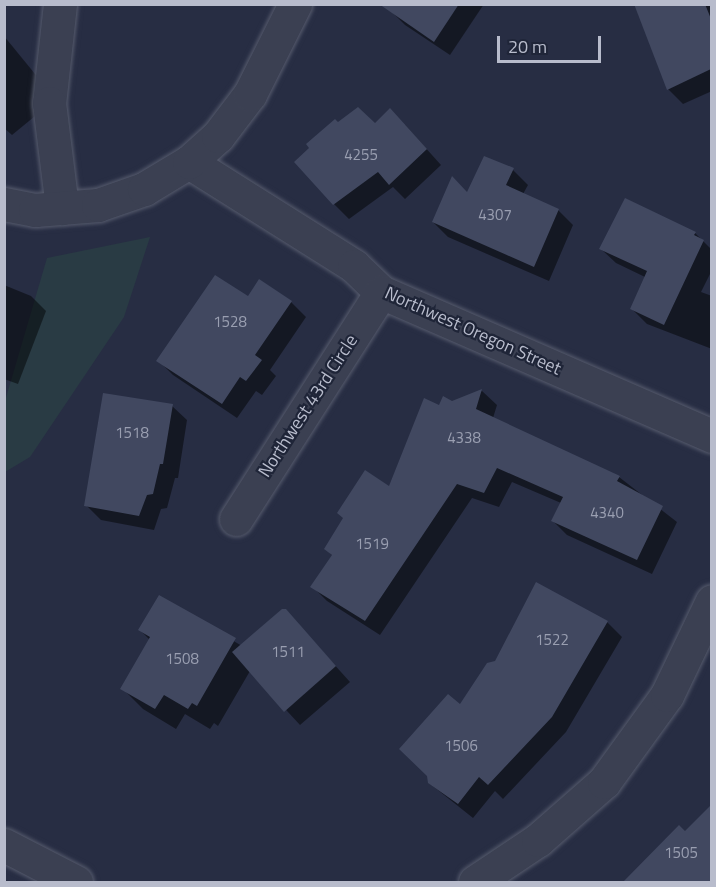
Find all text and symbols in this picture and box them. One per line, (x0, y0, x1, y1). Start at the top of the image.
scale bar (500, 24, 604, 62)
text: 20 m (508, 33, 547, 60)
house number: 4255 (344, 146, 378, 164)
house number: 4307 (478, 206, 512, 224)
street label: Northwest Oregon Street (381, 282, 565, 380)
house number: 1528 (213, 313, 247, 331)
street label: Northwest 43rd Circle (254, 331, 362, 481)
house number: 1518 (115, 424, 149, 442)
house number: 4338 (447, 429, 481, 447)
house number: 4340 (590, 504, 624, 522)
house number: 1519 (355, 535, 389, 553)
house number: 1522 (535, 631, 569, 649)
house number: 1511 (271, 643, 305, 661)
house number: 1508 (165, 650, 199, 668)
house number: 1506 (444, 737, 478, 755)
house number: 1505 (664, 844, 698, 862)

